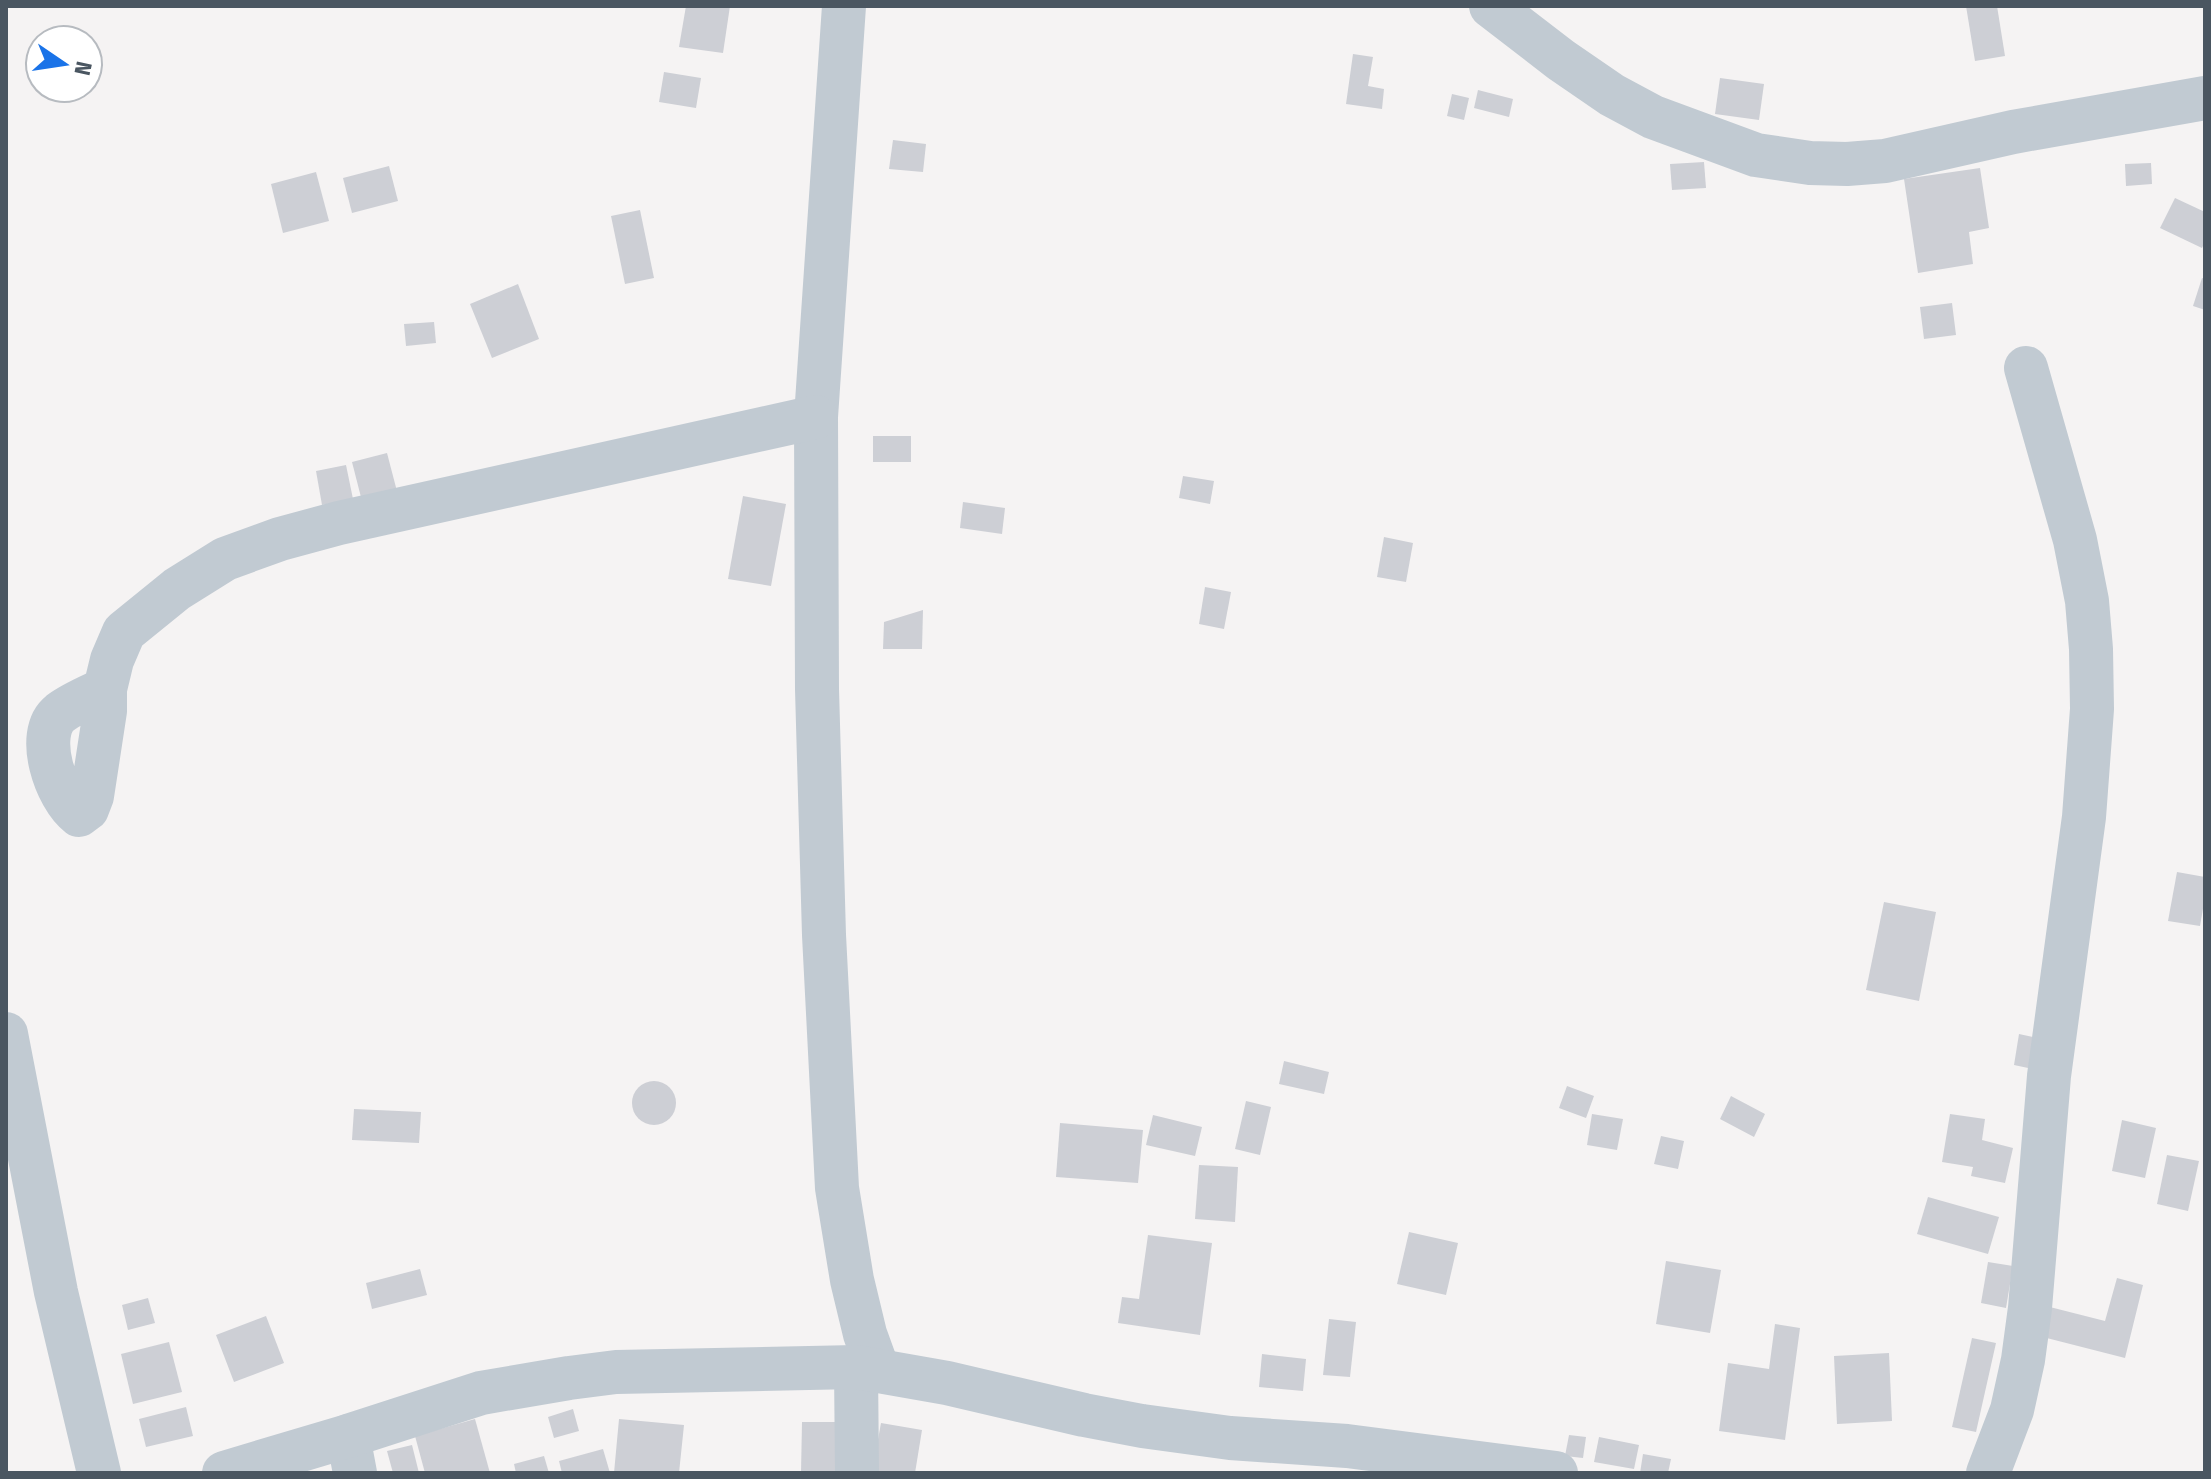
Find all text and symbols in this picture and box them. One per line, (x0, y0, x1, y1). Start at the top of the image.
north arrow (24, 24, 104, 104)
text: N (68, 59, 98, 78)

